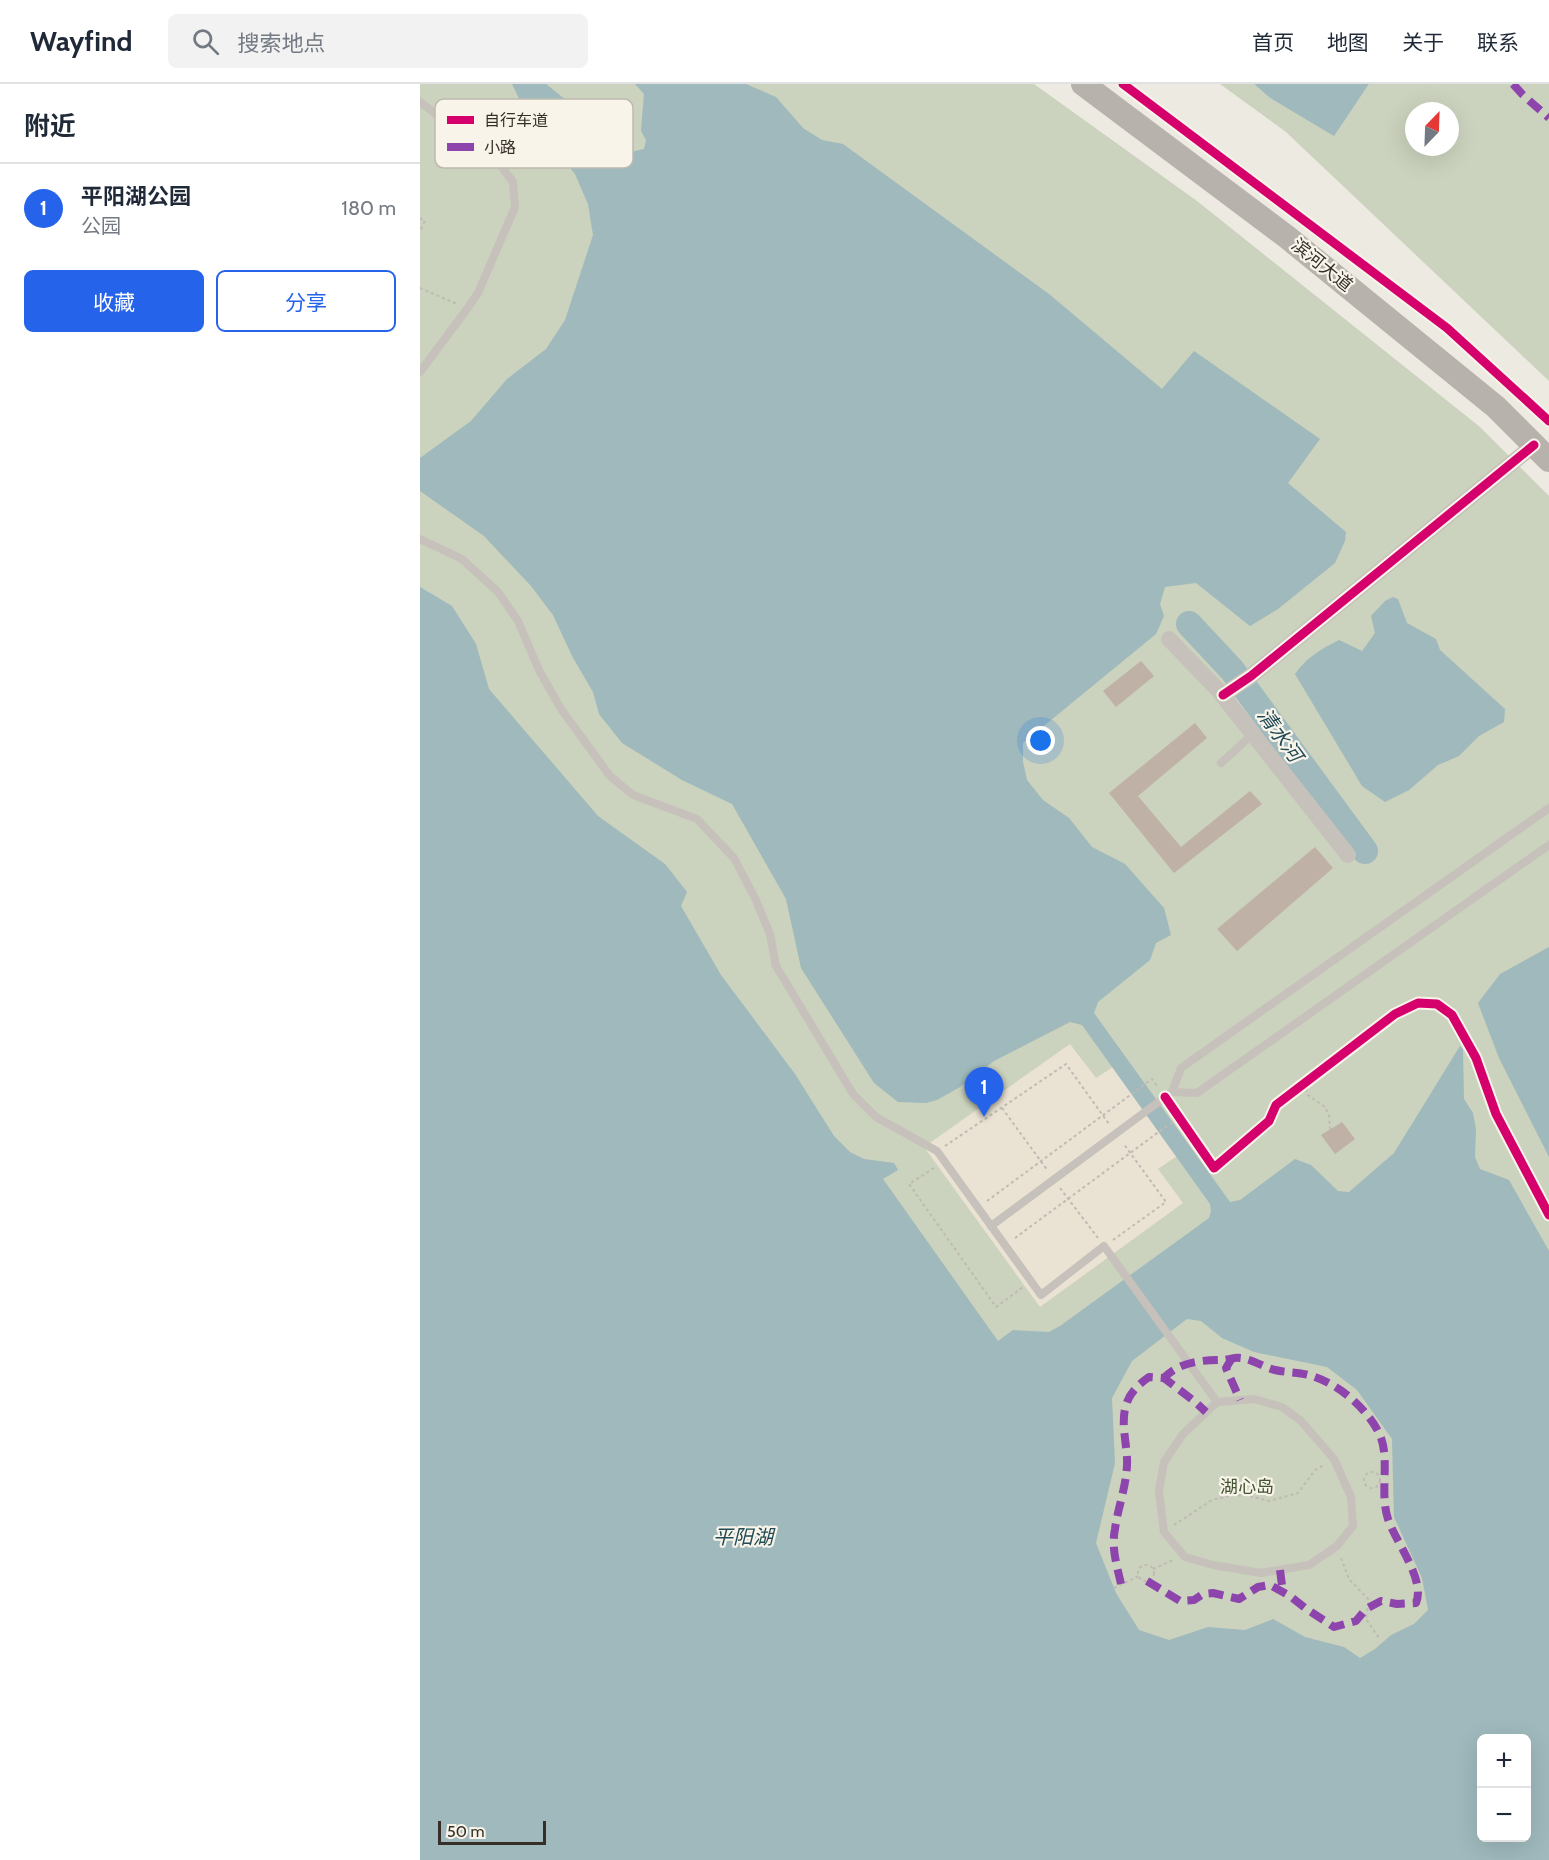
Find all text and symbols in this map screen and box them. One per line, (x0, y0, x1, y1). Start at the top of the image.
search box (168, 14, 588, 68)
text: Wayfind (30, 24, 132, 58)
icon: search (189, 25, 222, 58)
text: 搜索地点 (237, 30, 325, 57)
text: 首页 (1252, 30, 1294, 55)
text: 地图 (1327, 30, 1369, 55)
text: 关于 (1402, 30, 1444, 55)
text: 联系 (1477, 30, 1519, 55)
legend (435, 99, 633, 168)
north arrow (1405, 102, 1459, 156)
text: 附近 (24, 110, 76, 142)
text: 自行车道 (484, 111, 548, 130)
text: 小路 (484, 138, 516, 157)
text: 平阳湖公园 (81, 183, 191, 210)
text: 1 (40, 196, 47, 220)
text: 180 m (341, 196, 396, 220)
text: 公园 (81, 214, 121, 238)
street label: 滨河大道 (1287, 234, 1357, 296)
button: 收藏 (24, 270, 204, 332)
button: 分享 (216, 270, 396, 332)
water label: 清水河 (1253, 704, 1310, 770)
your location (1026, 726, 1055, 755)
pin: 1 (964, 1068, 1004, 1117)
park label: 湖心岛 (1220, 1476, 1274, 1498)
water label: 平阳湖 (713, 1525, 776, 1549)
map controls (1477, 1734, 1531, 1842)
button: + (1477, 1734, 1531, 1788)
button: − (1477, 1788, 1531, 1842)
scale bar (438, 1818, 546, 1846)
text: 50 m (447, 1822, 484, 1841)

